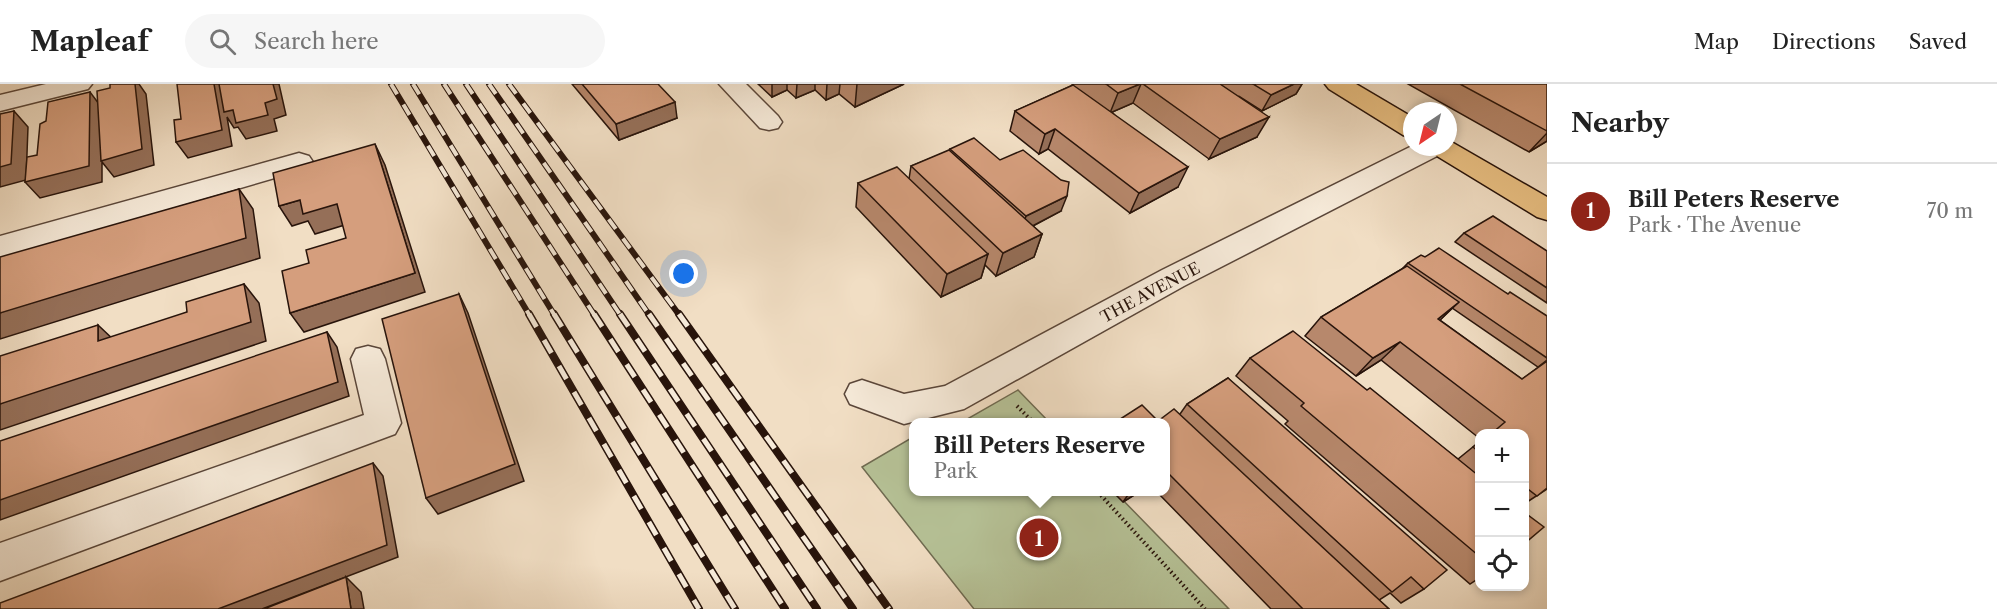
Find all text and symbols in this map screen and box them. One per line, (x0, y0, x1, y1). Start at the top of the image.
search box (185, 14, 605, 68)
text: Mapleaf (30, 24, 149, 58)
icon: search (206, 25, 239, 58)
text: Search here (254, 28, 379, 55)
text: Map (1694, 29, 1739, 54)
text: Directions (1772, 29, 1876, 54)
text: Saved (1909, 29, 1967, 54)
north arrow (1403, 102, 1457, 156)
text: Nearby (1571, 107, 1669, 139)
text: Bill Peters Reserve (1628, 186, 1840, 213)
text: 1 (1586, 199, 1595, 223)
text: 70 m (1927, 199, 1973, 223)
text: Park · The Avenue (1628, 213, 1801, 237)
street label: THE AVENUE (1097, 257, 1203, 327)
your location (669, 259, 698, 288)
popup (909, 418, 1170, 496)
map controls (1475, 429, 1529, 591)
button: + (1475, 429, 1529, 483)
text: Bill Peters Reserve (934, 432, 1145, 459)
text: Park (934, 459, 977, 483)
button: − (1475, 483, 1529, 537)
pin: 1 (1020, 516, 1058, 560)
button: locate (1475, 537, 1529, 591)

